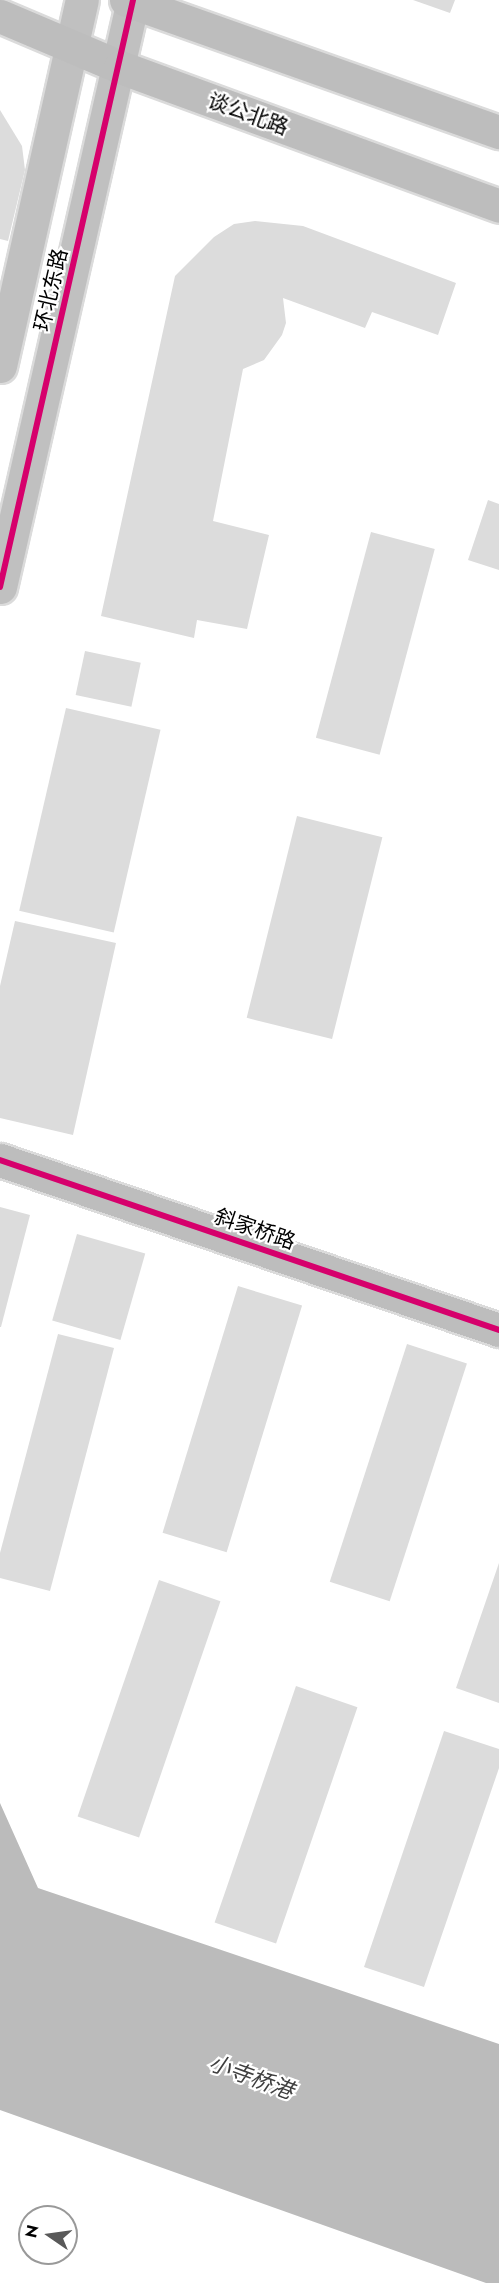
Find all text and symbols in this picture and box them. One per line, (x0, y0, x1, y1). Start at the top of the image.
street label: 谈公北路 (204, 88, 292, 140)
street label: 环北东路 (29, 246, 73, 334)
street label: 斜家桥路 (211, 1203, 299, 1255)
water label: 小寺桥港 (205, 2050, 297, 2104)
north arrow (18, 2205, 78, 2265)
text: N (19, 2223, 45, 2240)

